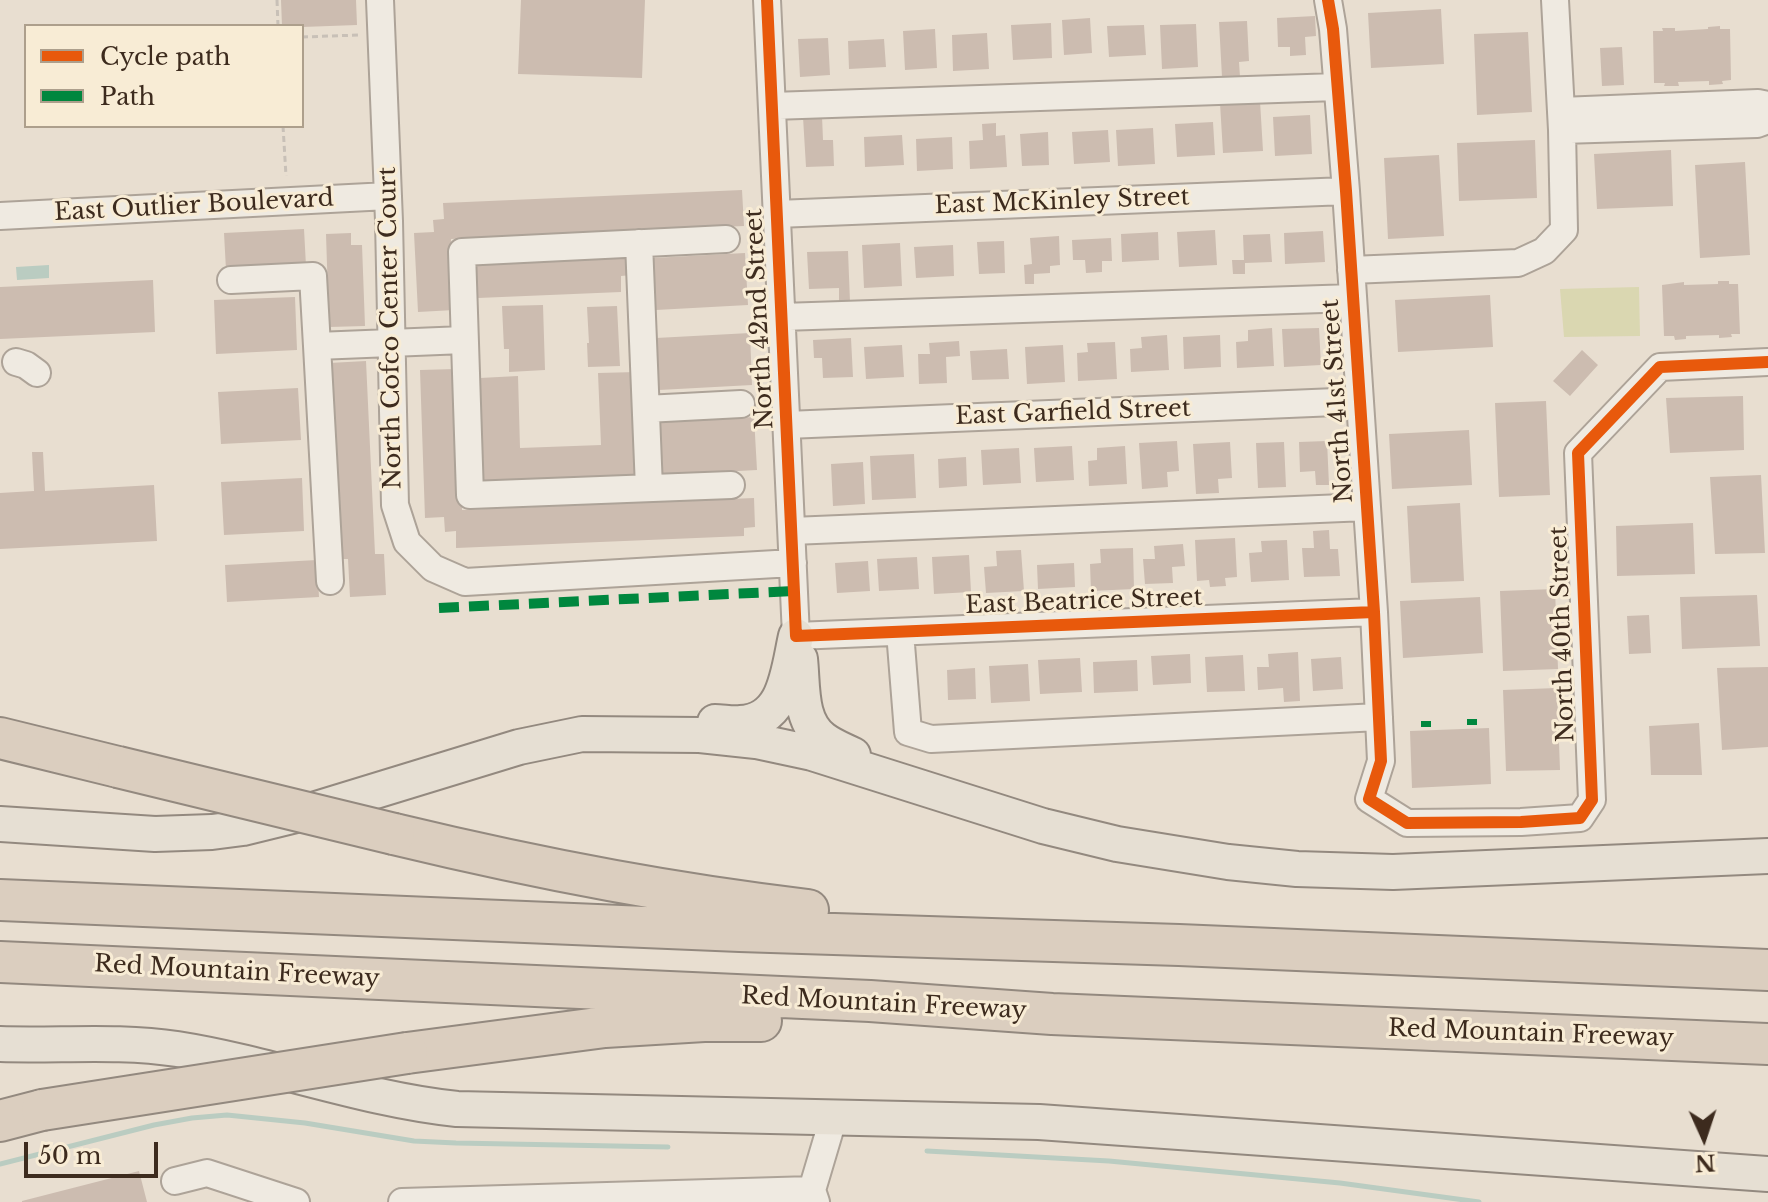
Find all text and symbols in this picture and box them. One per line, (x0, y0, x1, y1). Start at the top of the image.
legend (24, 24, 304, 128)
text: Cycle path (100, 42, 231, 71)
text: Path (100, 82, 155, 111)
street label: North Cofco Center Court (374, 166, 408, 490)
street label: East McKinley Street (934, 183, 1190, 221)
street label: East Outlier Boulevard (53, 184, 335, 228)
street label: North 42nd Street (740, 208, 780, 430)
street label: North 41st Street (1317, 298, 1359, 504)
street label: East Garfield Street (955, 394, 1191, 432)
street label: North 40th Street (1545, 525, 1581, 743)
street label: East Beatrice Street (965, 583, 1203, 621)
street label: Red Mountain Freeway (93, 950, 381, 994)
street label: Red Mountain Freeway (740, 982, 1028, 1026)
street label: Red Mountain Freeway (1388, 1015, 1674, 1053)
north arrow (1664, 1098, 1744, 1178)
scale bar (28, 1126, 162, 1176)
text: 50 m (38, 1141, 101, 1170)
text: N (1694, 1148, 1716, 1176)

